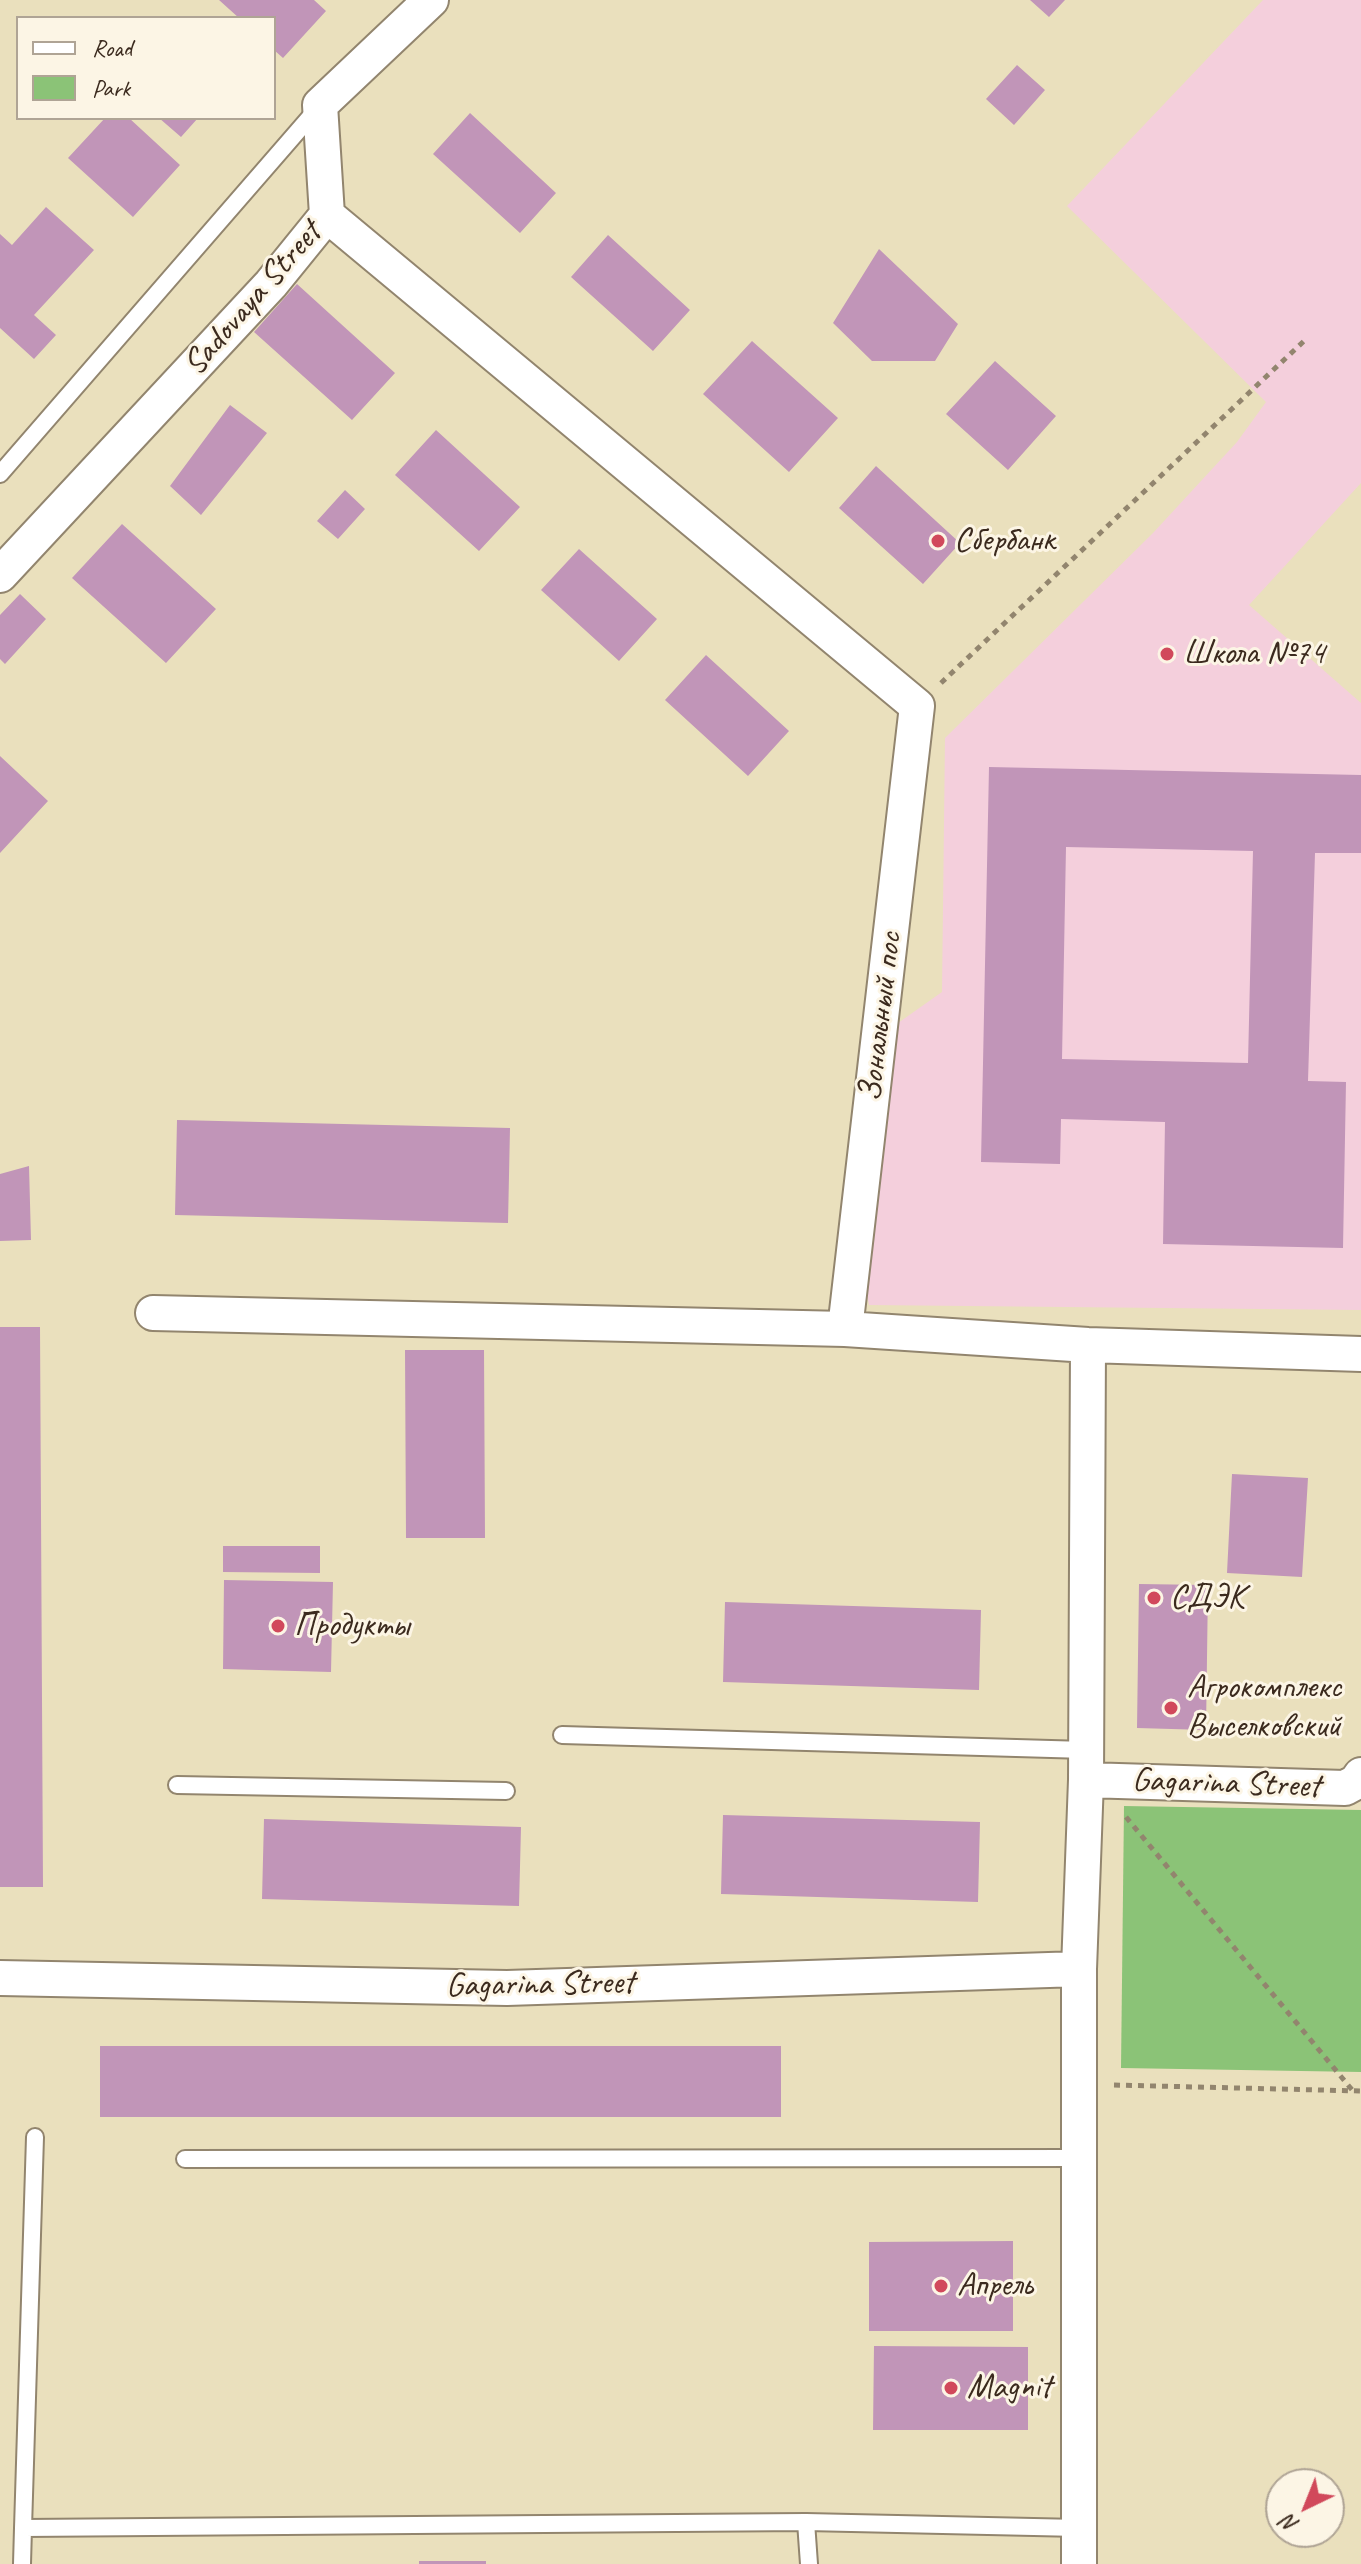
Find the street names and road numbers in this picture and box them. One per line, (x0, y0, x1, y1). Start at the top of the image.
street label: Sadovaya Street (175, 214, 331, 384)
street label: Зональный пос (850, 930, 912, 1104)
street label: Gagarina Street (1131, 1760, 1321, 1808)
street label: Gagarina Street (446, 1963, 634, 2007)

